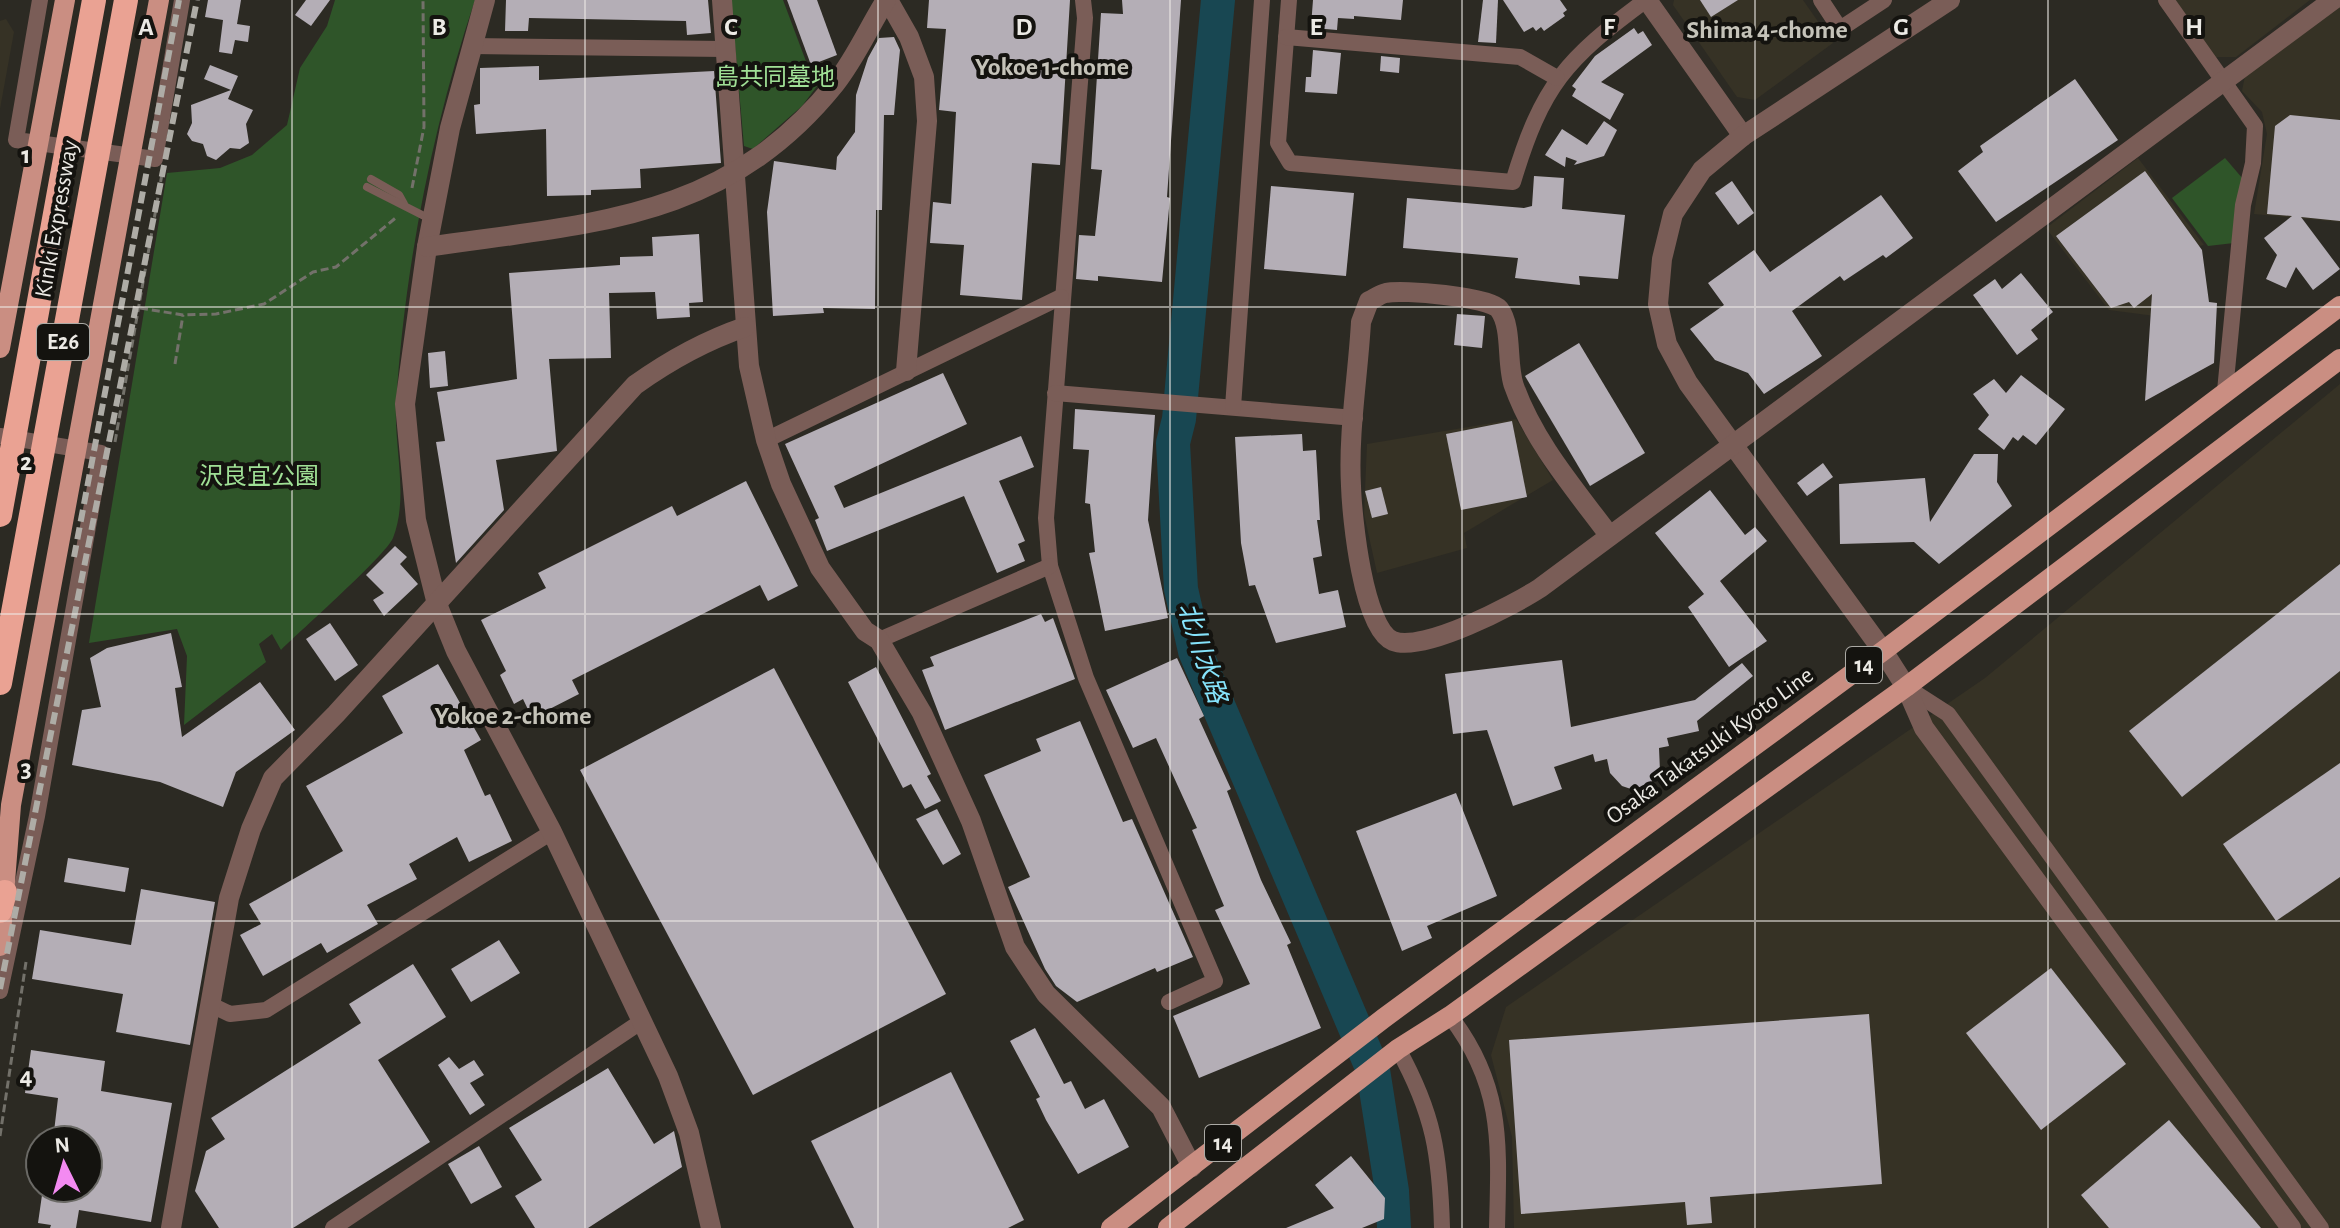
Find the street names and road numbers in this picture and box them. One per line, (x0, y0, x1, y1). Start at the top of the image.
street label: Kinki Expressway (31, 138, 83, 300)
road number: E26 (37, 324, 89, 360)
road number: 14 (1846, 647, 1882, 683)
street label: Osaka Takatsuki Kyoto Line (1602, 663, 1818, 829)
road number: 14 (1205, 1125, 1241, 1161)

